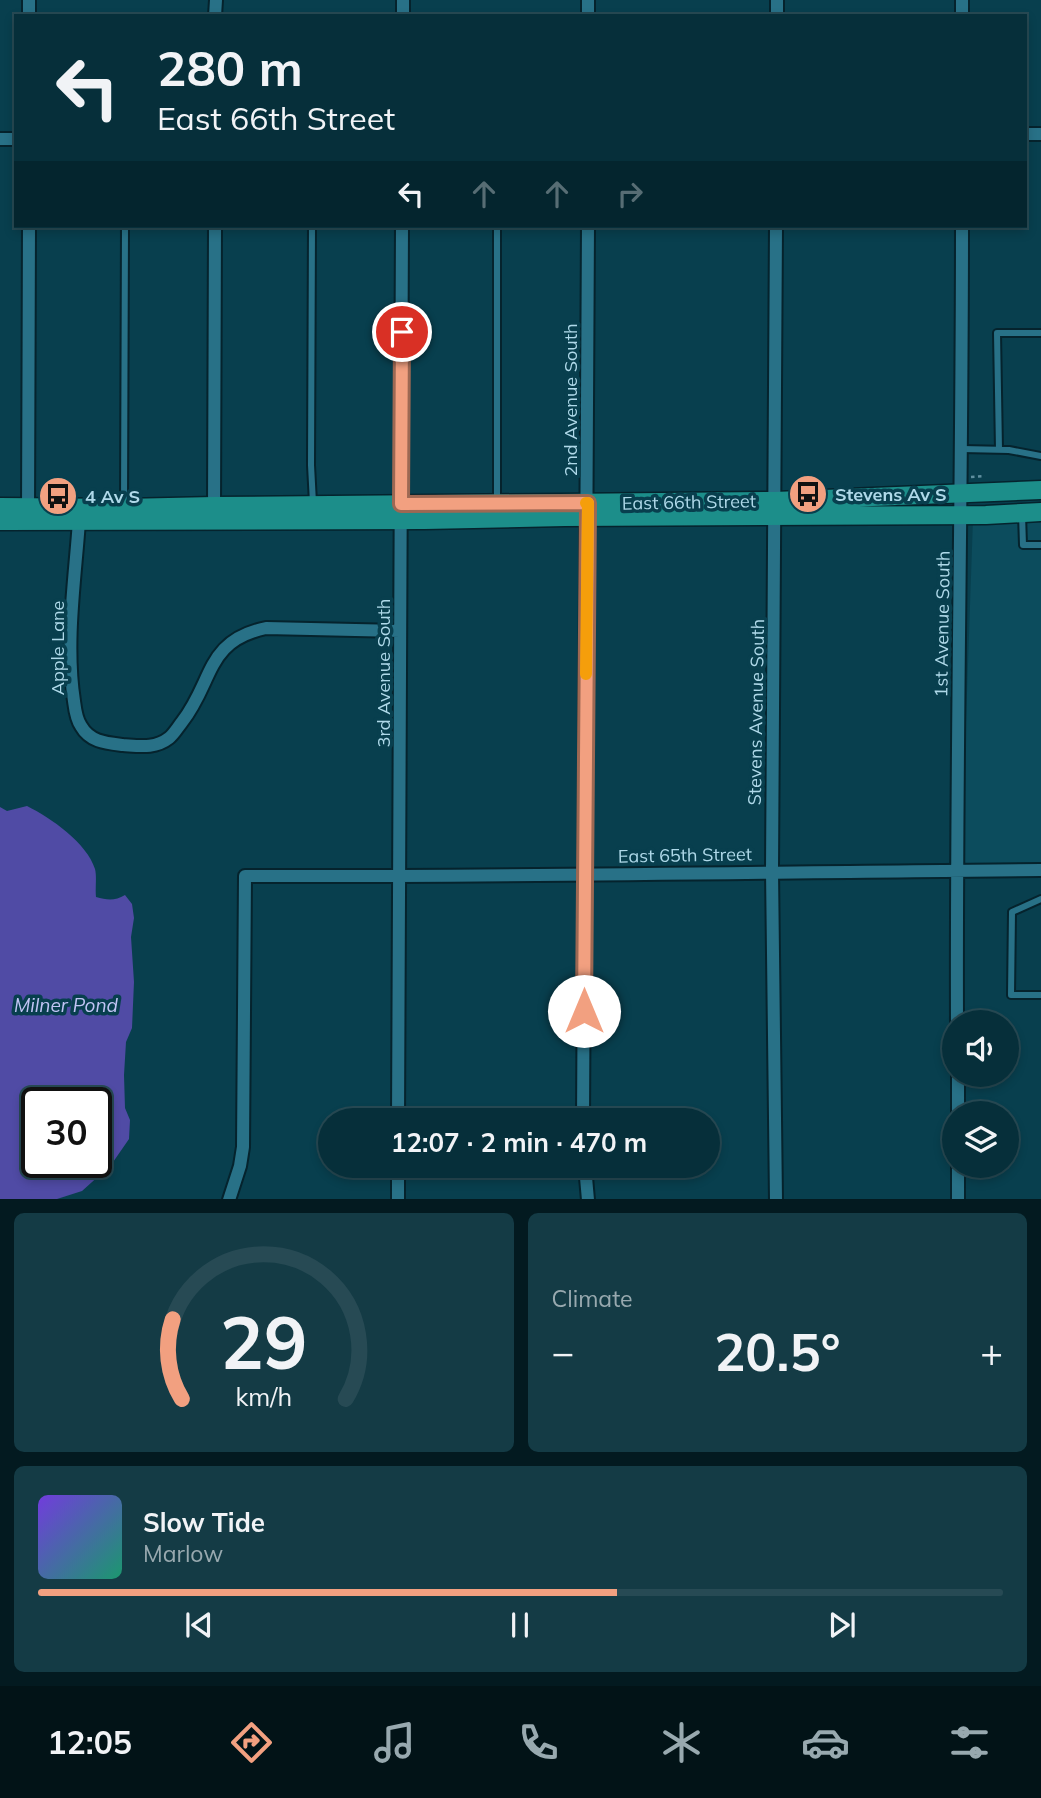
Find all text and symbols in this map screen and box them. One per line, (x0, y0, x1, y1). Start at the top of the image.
text: 280 m (157, 37, 303, 98)
icon: left (42, 42, 133, 133)
text: East 66th Street (157, 98, 395, 138)
icon: left (392, 175, 430, 213)
icon: ahead (465, 175, 503, 213)
icon: ahead (538, 175, 576, 213)
icon: right (611, 175, 649, 213)
pin (372, 302, 432, 362)
icon: arrive (383, 313, 421, 351)
street label: 2nd Avenue South (559, 324, 582, 476)
bus stop icon: Stevens Av S (787, 473, 829, 515)
bus stop icon: 4 Av S (37, 475, 79, 517)
place label: Stevens Av S (835, 483, 947, 506)
place label: 4 Av S (85, 485, 140, 508)
street label: East 66th Street (622, 489, 756, 515)
street label: 1st Avenue South (929, 550, 955, 698)
street label: 3rd Avenue South (372, 599, 395, 747)
street label: Apple Lane (46, 601, 69, 695)
street label: Stevens Avenue South (743, 619, 769, 805)
street label: East 65th Street (618, 842, 752, 868)
position arrow (547, 974, 621, 1048)
water label: Milner Pond (14, 993, 119, 1017)
map controls (942, 1010, 1019, 1178)
button: sound (942, 1010, 1019, 1087)
speed limit sign: 30 (21, 1087, 112, 1178)
button: layers (942, 1101, 1019, 1178)
text: 12:07 · 2 min · 470 m (391, 1126, 647, 1159)
text: Climate (552, 1284, 633, 1313)
text: 29 (220, 1296, 307, 1387)
text: 20.5° (714, 1319, 840, 1384)
text: − (552, 1328, 574, 1376)
text: + (980, 1328, 1003, 1376)
text: km/h (235, 1380, 292, 1411)
text: Slow Tide (143, 1506, 265, 1539)
text: Marlow (143, 1539, 223, 1568)
icon: previous (180, 1606, 218, 1644)
icon: pause (501, 1606, 539, 1644)
icon: next (823, 1606, 861, 1644)
icon: directions (227, 1718, 276, 1767)
icon: music (370, 1718, 419, 1767)
icon: phone (514, 1718, 563, 1767)
icon: climate (657, 1718, 706, 1767)
icon: car (801, 1718, 850, 1767)
icon: filters (945, 1718, 994, 1767)
text: 12:05 (47, 1722, 132, 1762)

